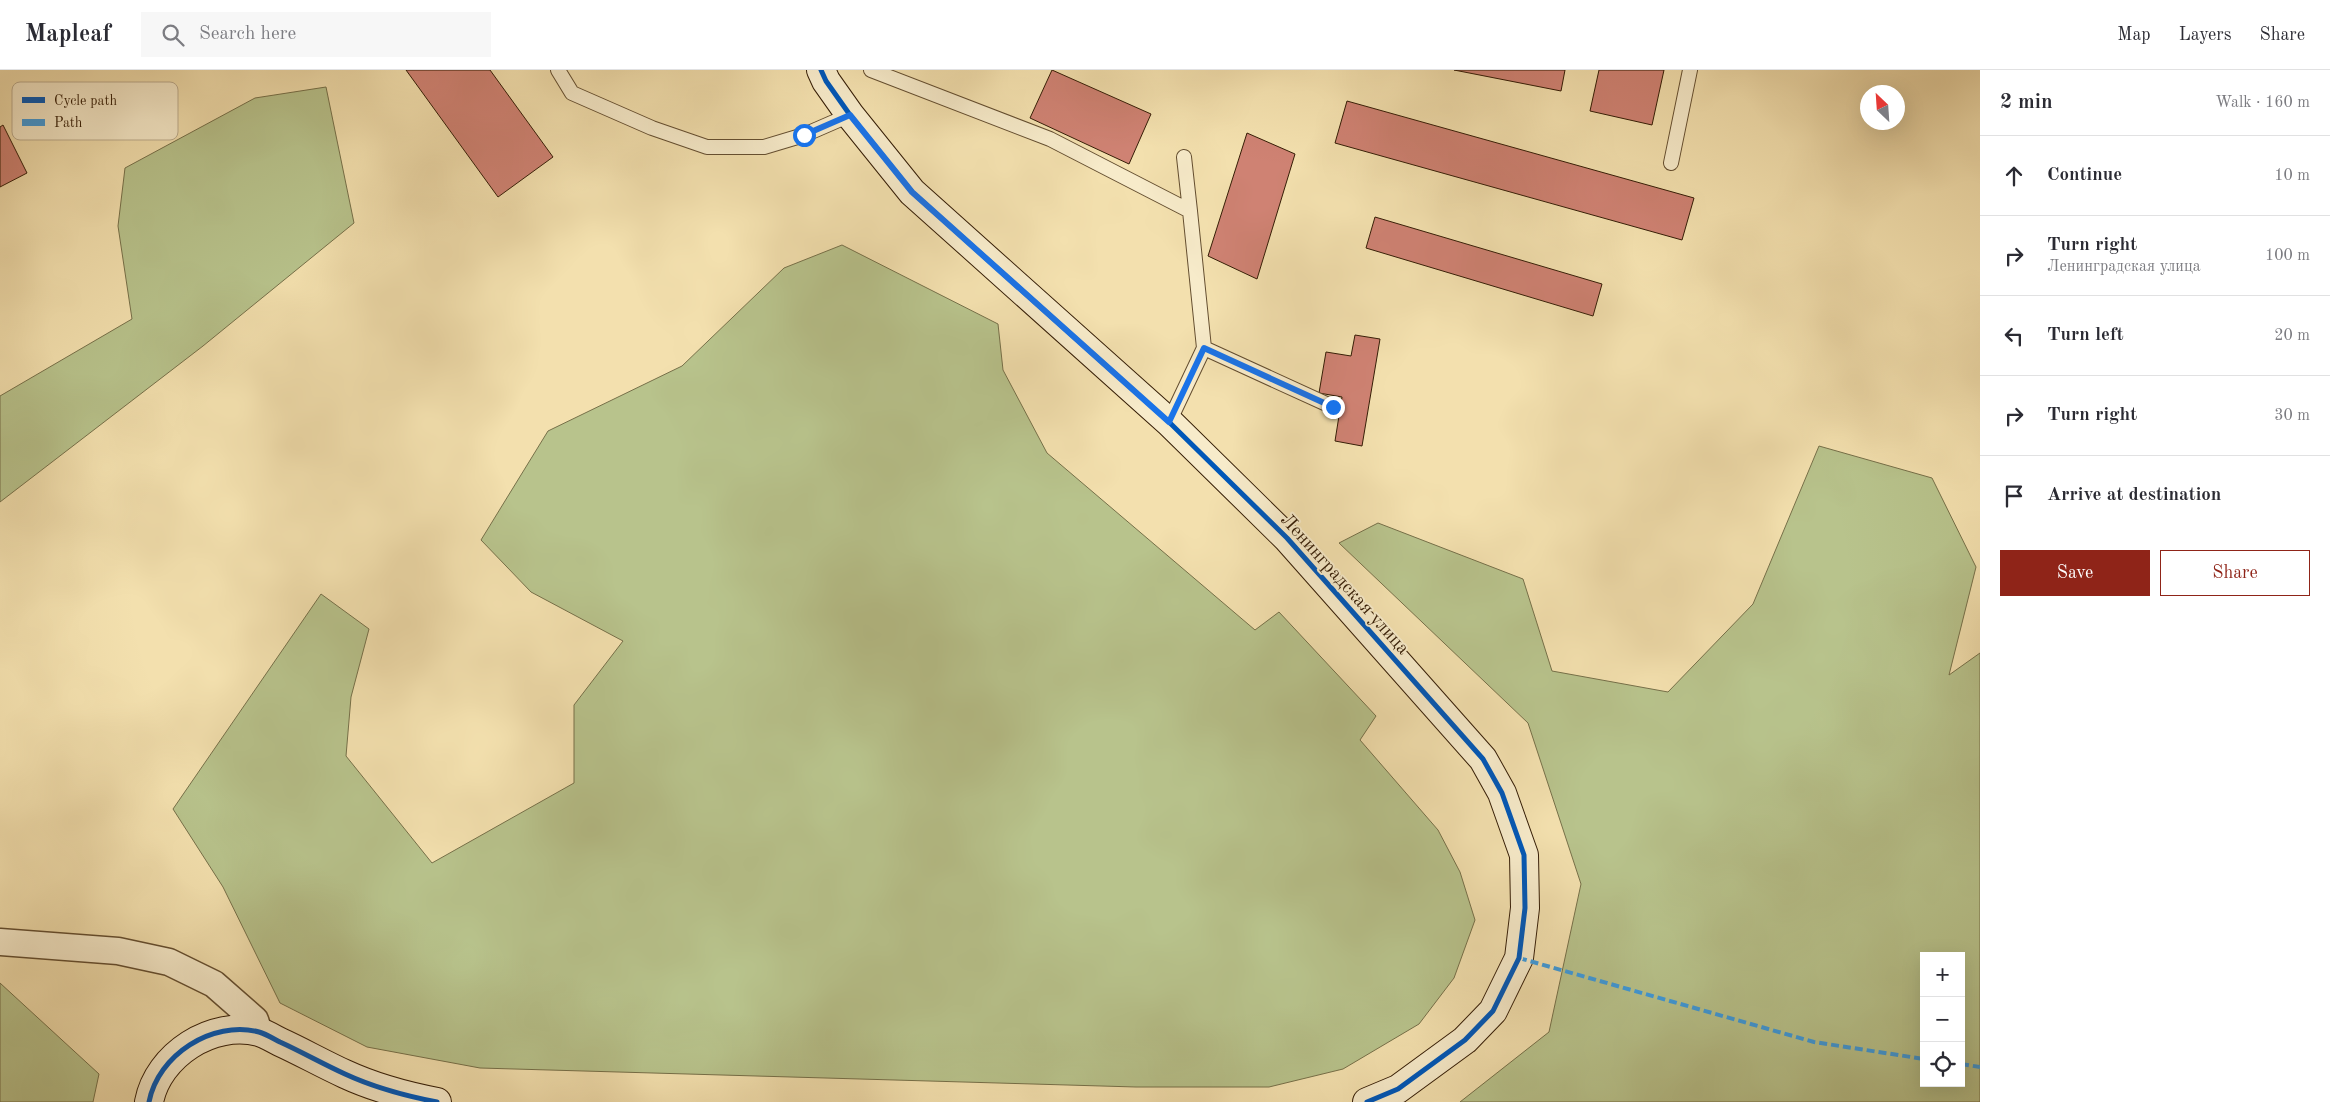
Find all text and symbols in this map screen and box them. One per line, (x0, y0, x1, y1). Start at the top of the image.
search box (141, 12, 491, 57)
icon: search (159, 21, 187, 49)
text: Mapleaf (25, 23, 111, 47)
text: Search here (199, 25, 296, 44)
text: Map (2117, 26, 2151, 44)
text: Layers (2179, 26, 2231, 44)
text: Share (2259, 26, 2305, 44)
legend (12, 82, 178, 140)
north arrow (1860, 85, 1905, 130)
text: 2 min (2000, 92, 2053, 113)
text: Cycle path (54, 94, 117, 108)
text: Walk · 160 m (2215, 95, 2310, 111)
text: Path (54, 116, 83, 130)
route start (793, 124, 816, 147)
icon: ahead (2000, 162, 2028, 190)
text: Continue (2047, 166, 2122, 185)
text: 10 m (2274, 168, 2310, 184)
text: Turn right (2047, 236, 2137, 255)
icon: right (2000, 242, 2028, 270)
text: 100 m (2265, 248, 2310, 264)
text: Ленинградская улица (2047, 259, 2201, 275)
icon: left (2000, 322, 2028, 350)
text: Turn left (2047, 326, 2124, 345)
text: 20 m (2274, 328, 2310, 344)
route end (1322, 396, 1345, 419)
icon: right (2000, 402, 2028, 430)
text: Turn right (2047, 406, 2137, 425)
text: 30 m (2274, 408, 2310, 424)
icon: arrive (2000, 482, 2028, 510)
text: Arrive at destination (2047, 486, 2221, 505)
street label: Ленинградская улица (1276, 511, 1413, 659)
button: Save (2000, 550, 2150, 596)
button: Share (2160, 550, 2310, 596)
map controls (1920, 952, 1965, 1087)
button: + (1920, 952, 1965, 997)
button: − (1920, 997, 1965, 1042)
button: locate (1920, 1042, 1965, 1087)

